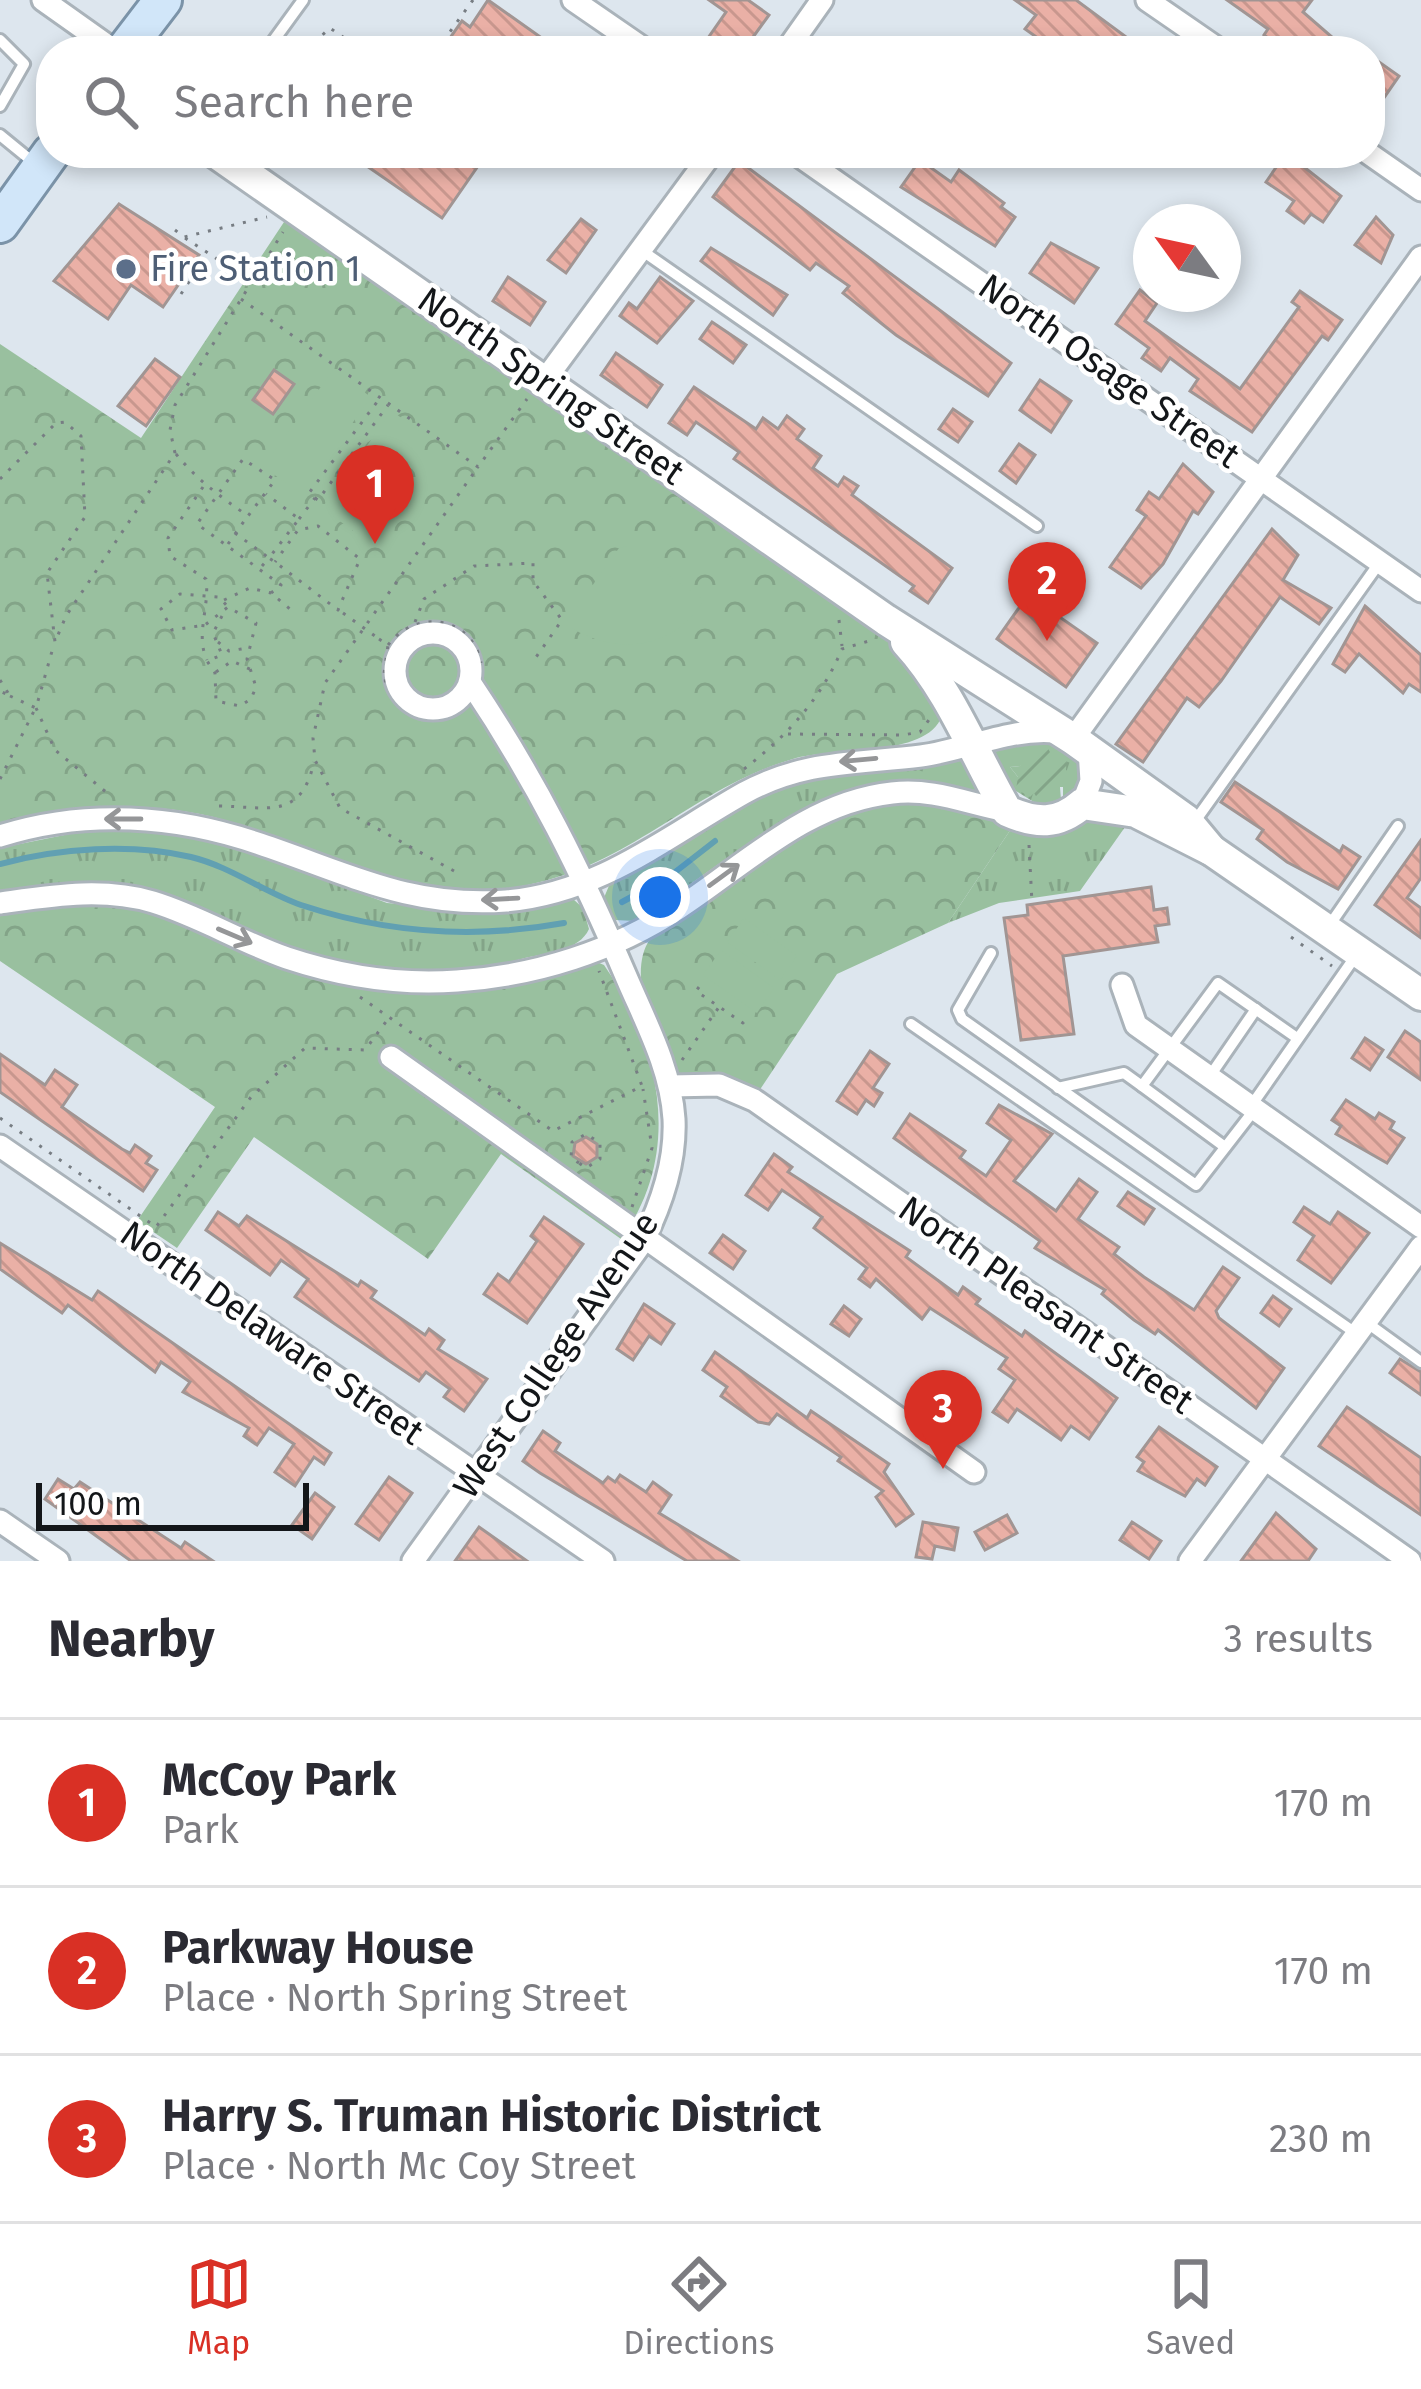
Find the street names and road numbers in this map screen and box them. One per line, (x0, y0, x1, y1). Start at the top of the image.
street label: North Osage Street (970, 264, 1248, 478)
street label: North Spring Street (409, 278, 693, 494)
street label: North Pleasant Street (890, 1187, 1202, 1423)
street label: West College Avenue (444, 1203, 668, 1507)
street label: North Delaware Street (112, 1212, 432, 1454)

